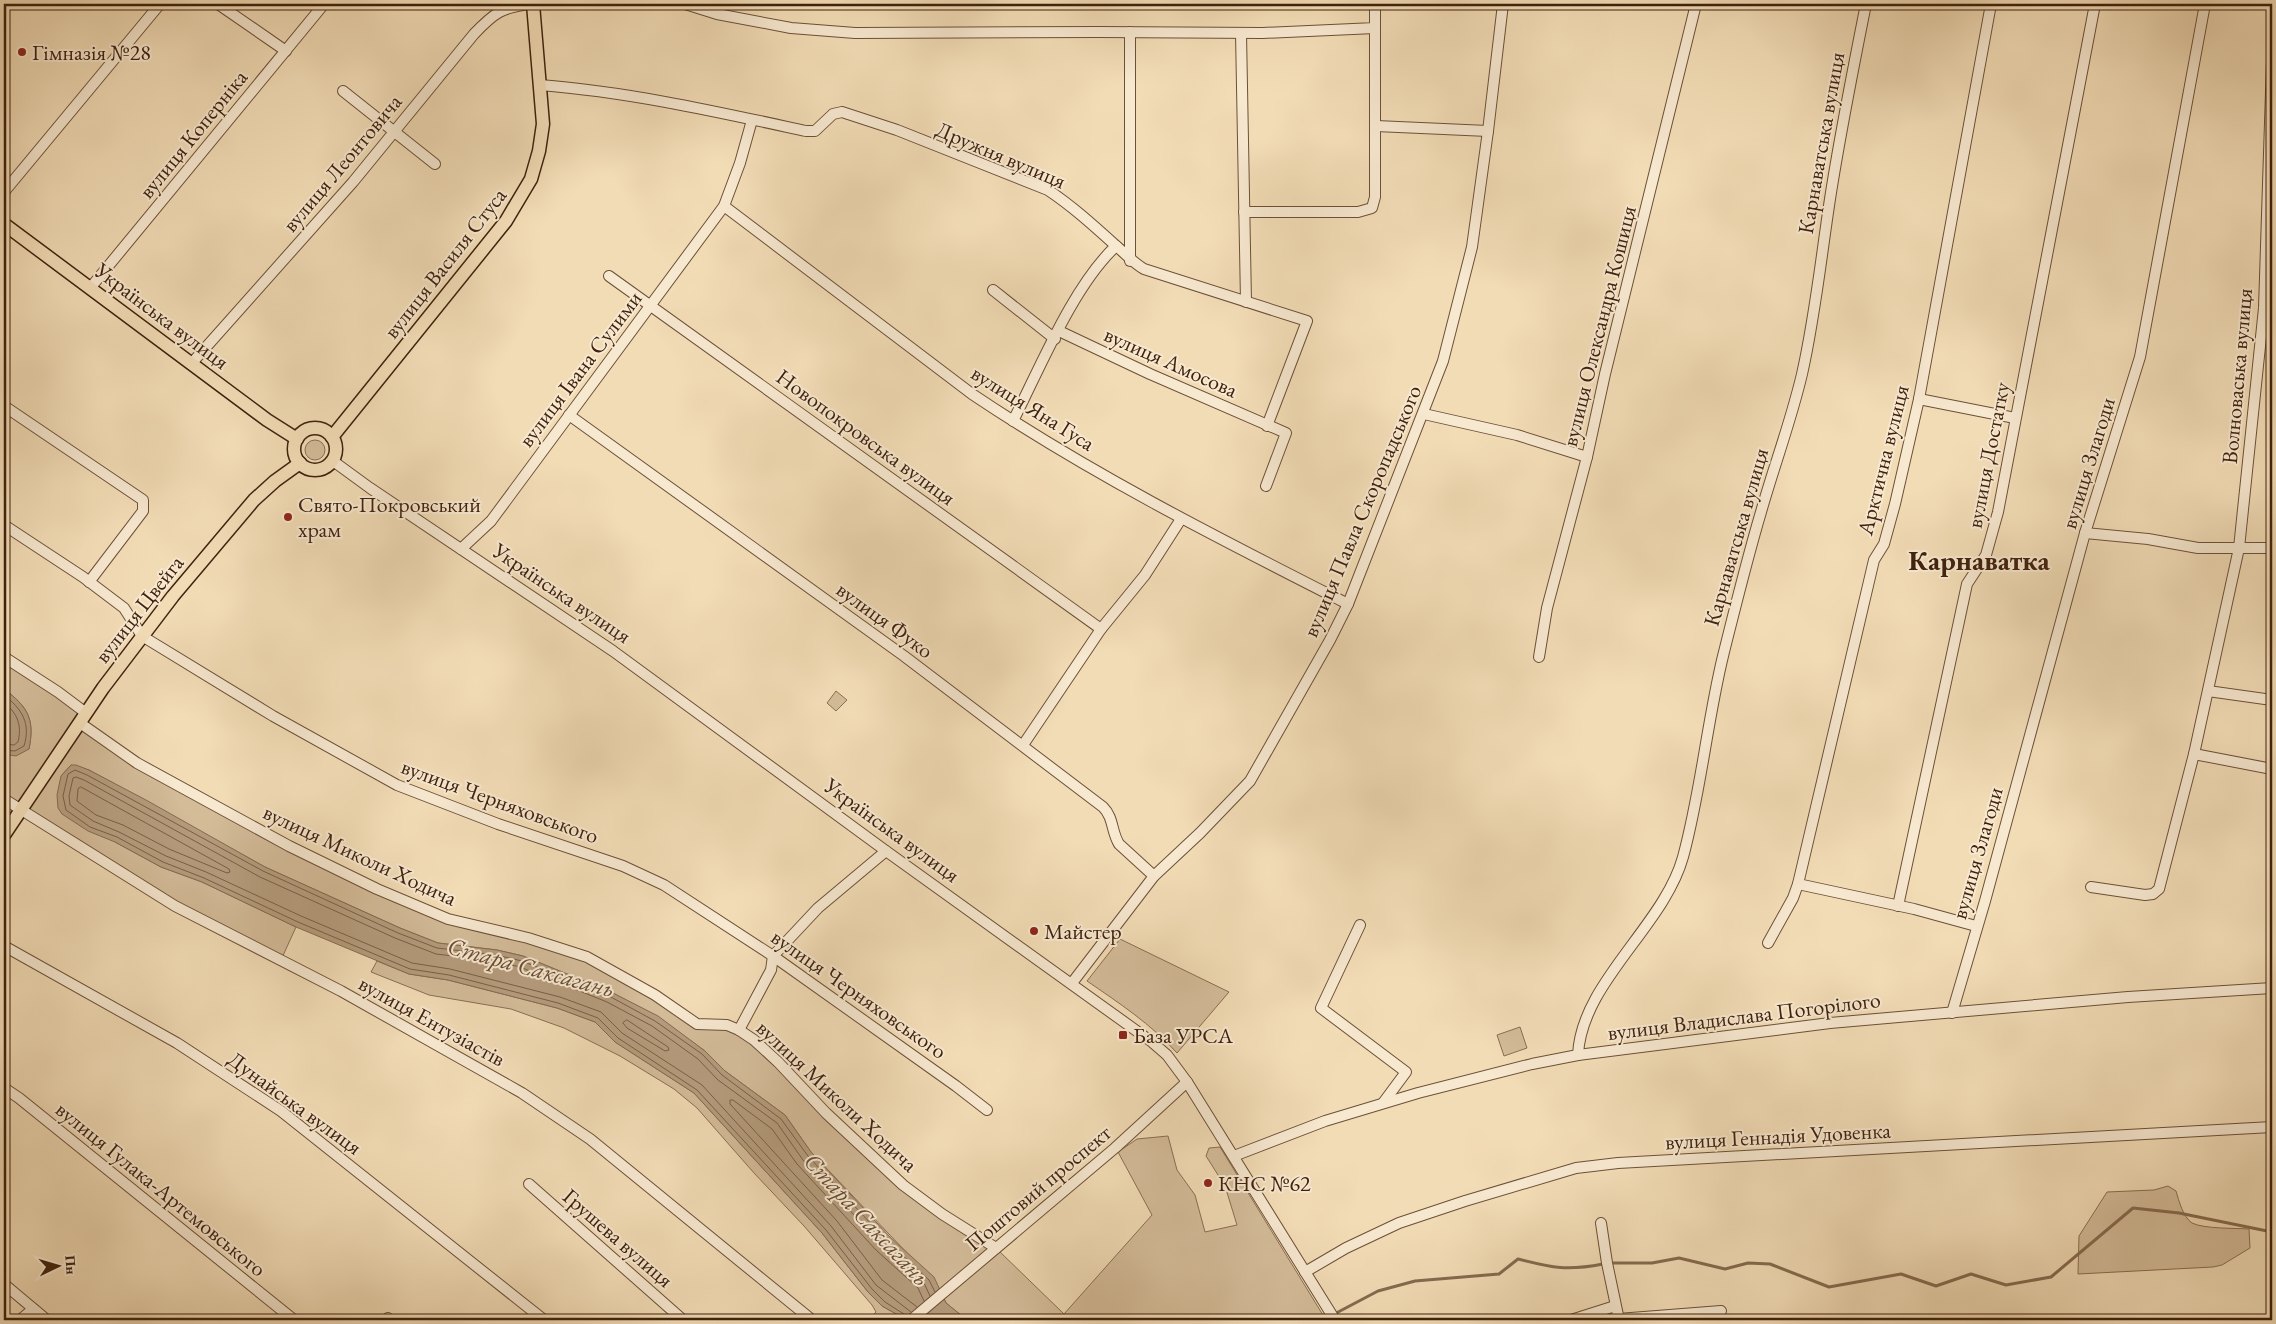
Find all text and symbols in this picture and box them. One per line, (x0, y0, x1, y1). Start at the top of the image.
place label: Гімназія №28 (32, 38, 151, 67)
marker: Гімназія №28 (16, 46, 28, 58)
street label: Карнаватська вулиця (1791, 50, 1851, 236)
street label: вулиця Коперніка (132, 63, 254, 204)
street label: вулиця Леонтовича (276, 88, 408, 238)
street label: Дружня вулиця (932, 115, 1071, 195)
street label: вулиця Василя Стуса (377, 182, 513, 344)
street label: вулиця Олександра Кошиця (1555, 202, 1643, 449)
street label: Українська вулиця (88, 255, 235, 376)
street label: вулиця Івана Сулими (512, 285, 648, 453)
street label: Волноваська вулиця (2215, 287, 2259, 465)
street label: вулиця Амосова (1100, 320, 1243, 404)
street label: вулиця Яна Гуса (966, 358, 1101, 458)
street label: Новопокровська вулиця (771, 362, 962, 512)
street label: вулиця Достатку (1960, 379, 2016, 530)
street label: вулиця Павла Скоропадського (1296, 380, 1428, 641)
street label: Арктична вулиця (1850, 382, 1916, 539)
street label: вулиця Злагоди (2054, 393, 2122, 532)
street label: Карнаватська вулиця (1697, 444, 1775, 629)
place label: Свято-Покровський храм (298, 490, 481, 544)
marker: Свято-Покровський храм (282, 511, 294, 523)
street label: Українська вулиця (486, 535, 637, 650)
district label: Карнаватка (1908, 542, 2050, 578)
street label: вулиця Цвейга (88, 549, 190, 669)
street label: вулиця Фуко (831, 575, 939, 665)
street label: вулиця Черняховського (397, 752, 603, 850)
street label: Українська вулиця (817, 770, 966, 889)
street label: вулиця Злагоди (1944, 783, 2010, 922)
street label: вулиця Миколи Ходича (259, 797, 462, 913)
place label: Майстер (1044, 917, 1122, 946)
street label: вулиця Черняховського (765, 922, 953, 1066)
marker: Майстер (1028, 925, 1040, 937)
water label: Стара Саксагань (444, 930, 618, 1004)
street label: вулиця Ентузіастів (354, 969, 510, 1073)
street label: вулиця Владислава Погорілого (1606, 985, 1882, 1047)
street label: вулиця Миколи Ходича (750, 1014, 924, 1179)
place label: База УРСА (1133, 1021, 1234, 1050)
marker: База УРСА (1117, 1029, 1129, 1041)
street label: Дунайська вулиця (222, 1045, 368, 1162)
street label: вулиця Гулака-Артемовського (50, 1095, 272, 1283)
street label: вулиця Геннадія Удовенка (1664, 1116, 1892, 1156)
street label: Поштовий проспект (959, 1118, 1117, 1258)
water label: Стара Саксагань (797, 1146, 937, 1292)
place label: КНС №62 (1218, 1169, 1311, 1198)
marker: КНС №62 (1202, 1177, 1214, 1189)
street label: Грушева вулиця (557, 1182, 679, 1294)
north arrow (32, 1242, 82, 1292)
text: Пн (61, 1255, 81, 1275)

